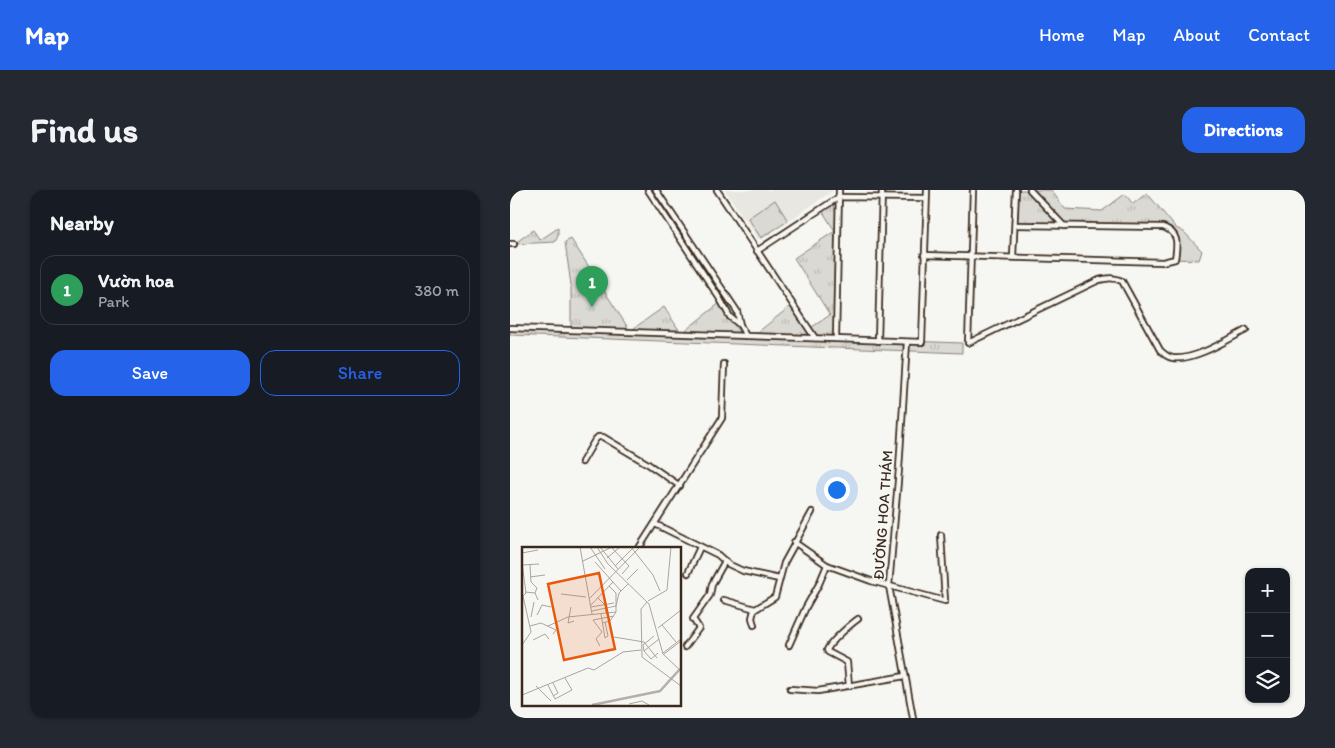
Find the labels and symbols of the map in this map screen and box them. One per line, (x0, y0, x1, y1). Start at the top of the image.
pin: 1 (576, 266, 608, 307)
street label: ĐƯỜNG HOA THÁM (869, 449, 897, 581)
your location (824, 477, 850, 503)
inset map (522, 547, 681, 706)

